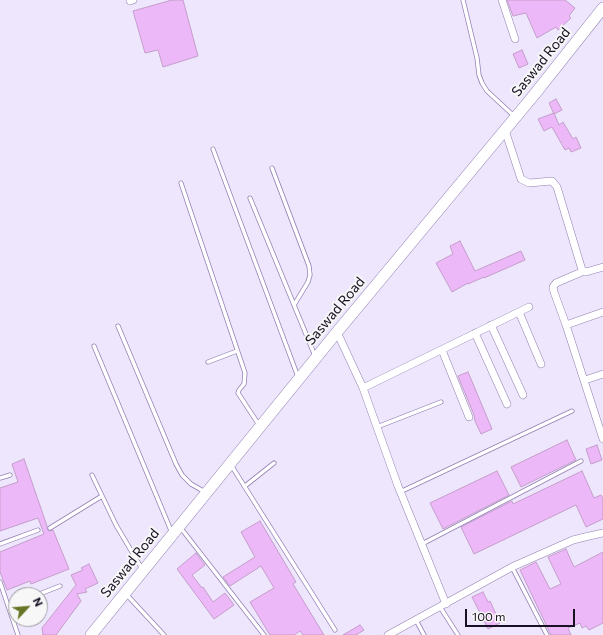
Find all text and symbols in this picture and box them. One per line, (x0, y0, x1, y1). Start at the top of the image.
street label: Saswad Road (508, 24, 574, 100)
street label: Saswad Road (302, 274, 368, 348)
street label: Saswad Road (97, 525, 163, 601)
north arrow (8, 587, 48, 627)
text: N (31, 595, 46, 609)
scale bar (467, 601, 577, 627)
text: 100 m (472, 609, 506, 623)

